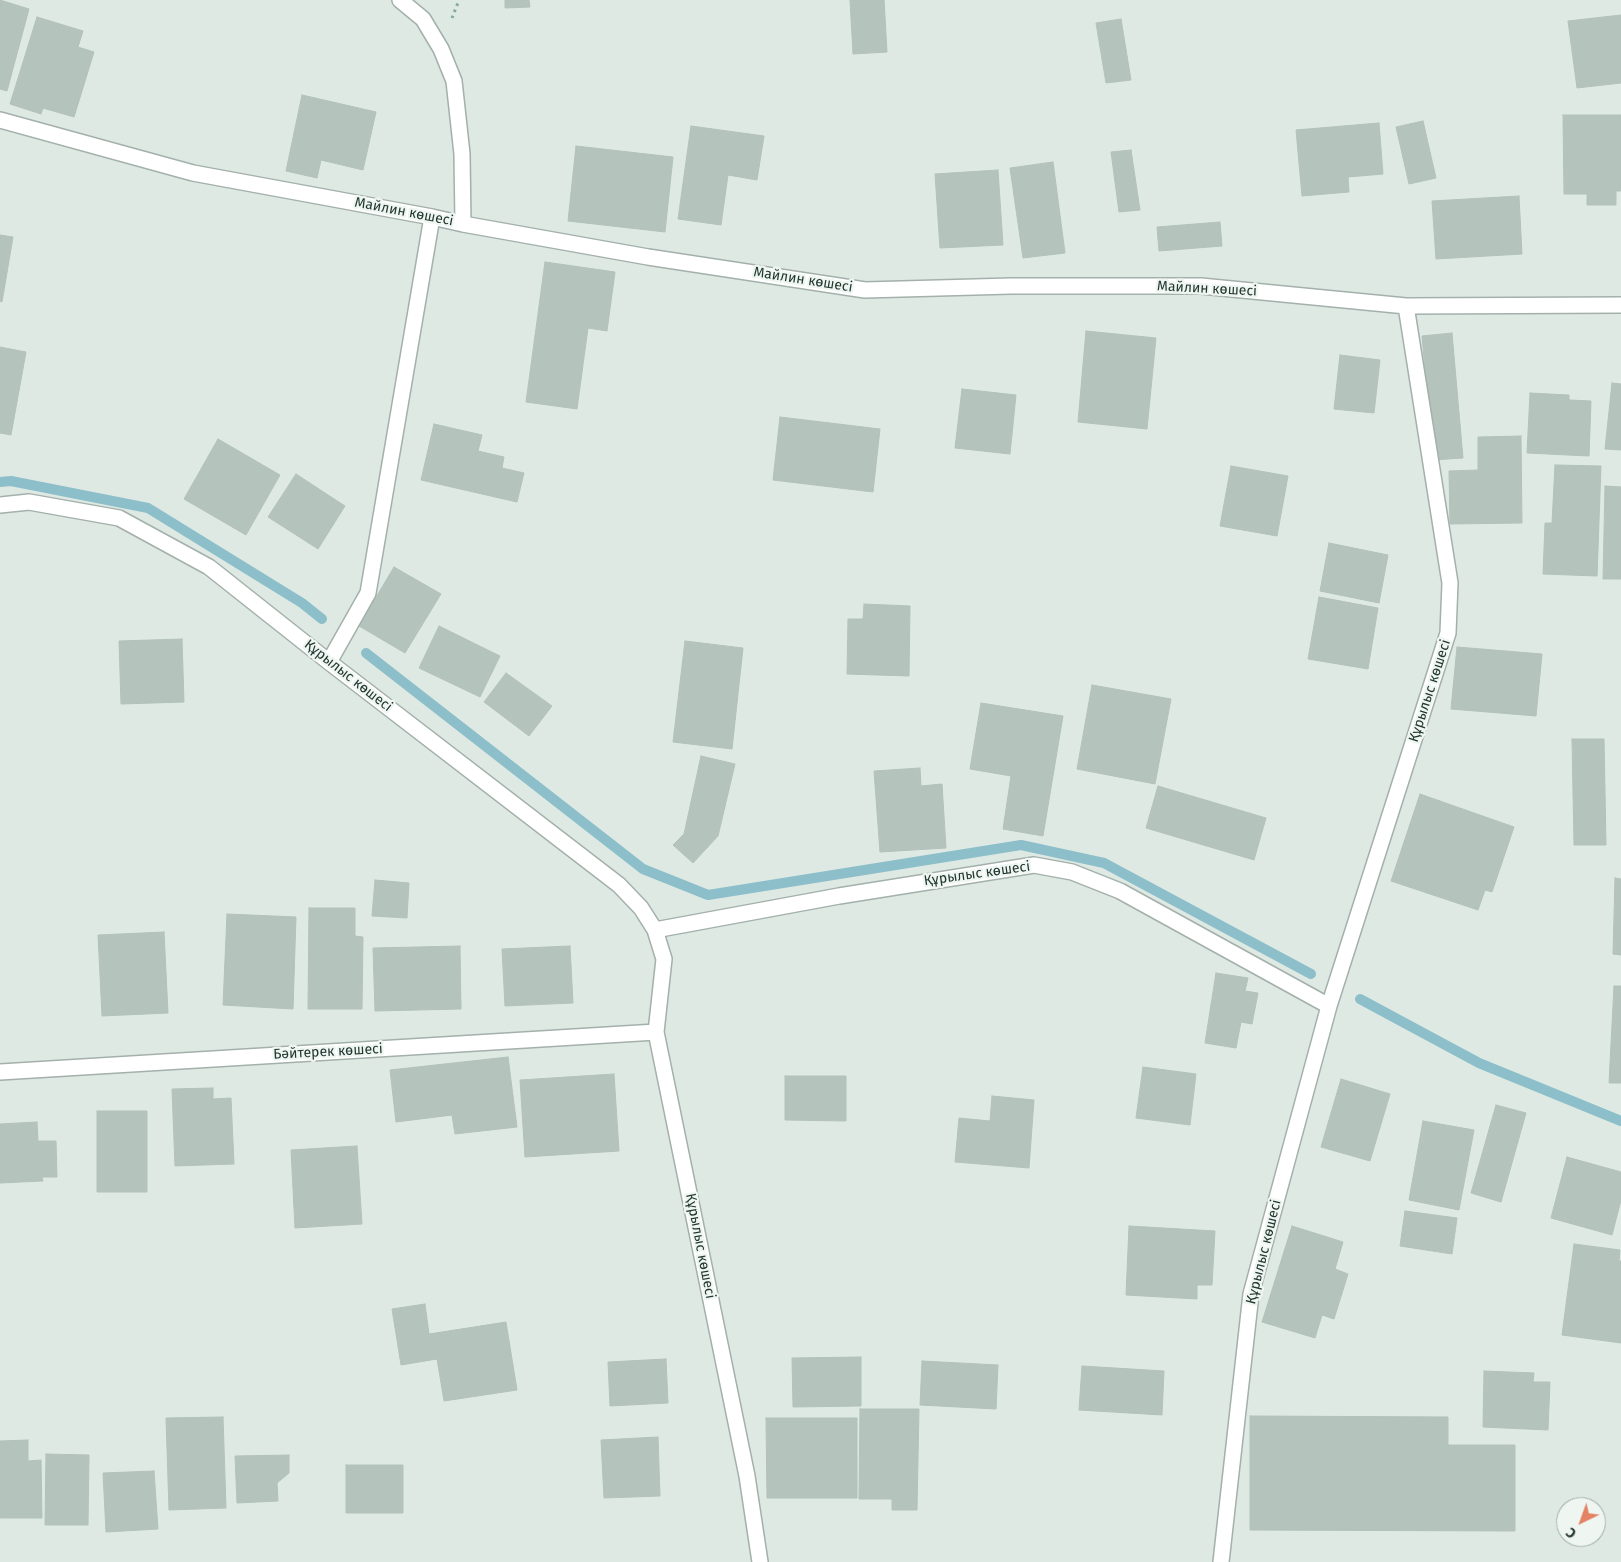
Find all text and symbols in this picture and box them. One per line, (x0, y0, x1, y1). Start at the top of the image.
street label: Майлин көшесі (353, 194, 455, 230)
street label: Майлин көшесі (752, 264, 854, 296)
street label: Майлин көшесі (1157, 278, 1257, 300)
street label: Құрылыс көшесі (301, 636, 395, 716)
street label: Құрылыс көшесі (1405, 637, 1455, 745)
street label: Құрылыс көшесі (923, 858, 1031, 890)
street label: Бәйтерек көшесі (273, 1041, 383, 1063)
street label: Құрылыс көшесі (682, 1192, 718, 1300)
street label: Құрылыс көшесі (1243, 1198, 1285, 1306)
north arrow (1556, 1497, 1606, 1547)
text: С (1563, 1524, 1580, 1542)

